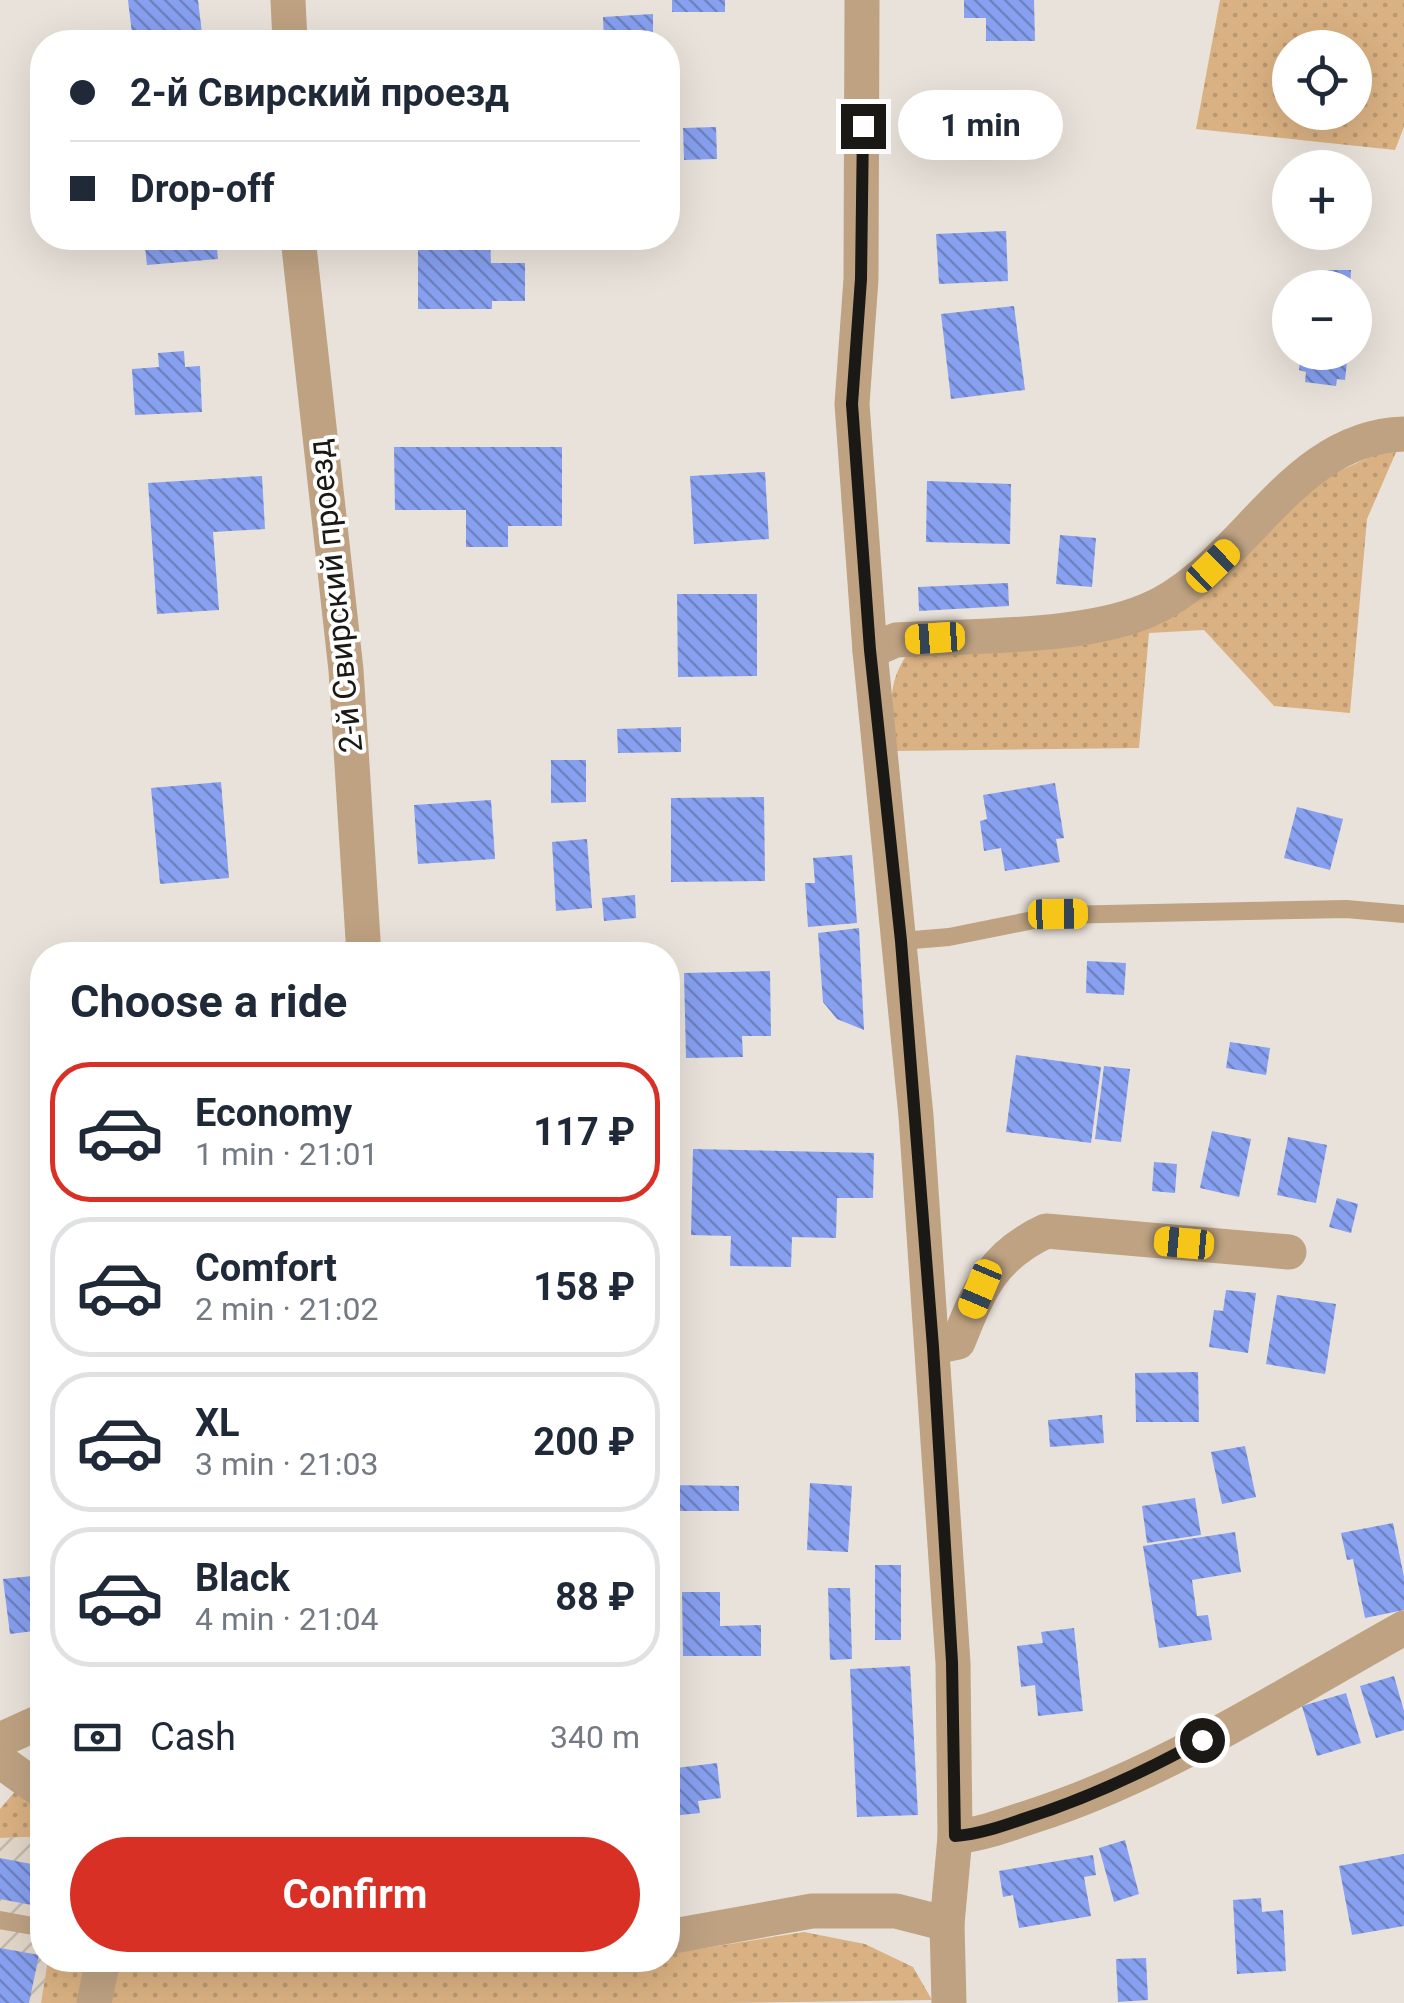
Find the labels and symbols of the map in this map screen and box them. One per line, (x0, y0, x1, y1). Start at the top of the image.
callout: 1 min (898, 91, 1063, 161)
route end (841, 104, 886, 149)
street label: 2-й Свирский проезд (300, 437, 370, 755)
car (1181, 534, 1245, 598)
car (904, 621, 966, 655)
car (1028, 898, 1088, 930)
car (1153, 1225, 1215, 1261)
car (954, 1256, 1006, 1322)
route start (1180, 1718, 1225, 1763)

